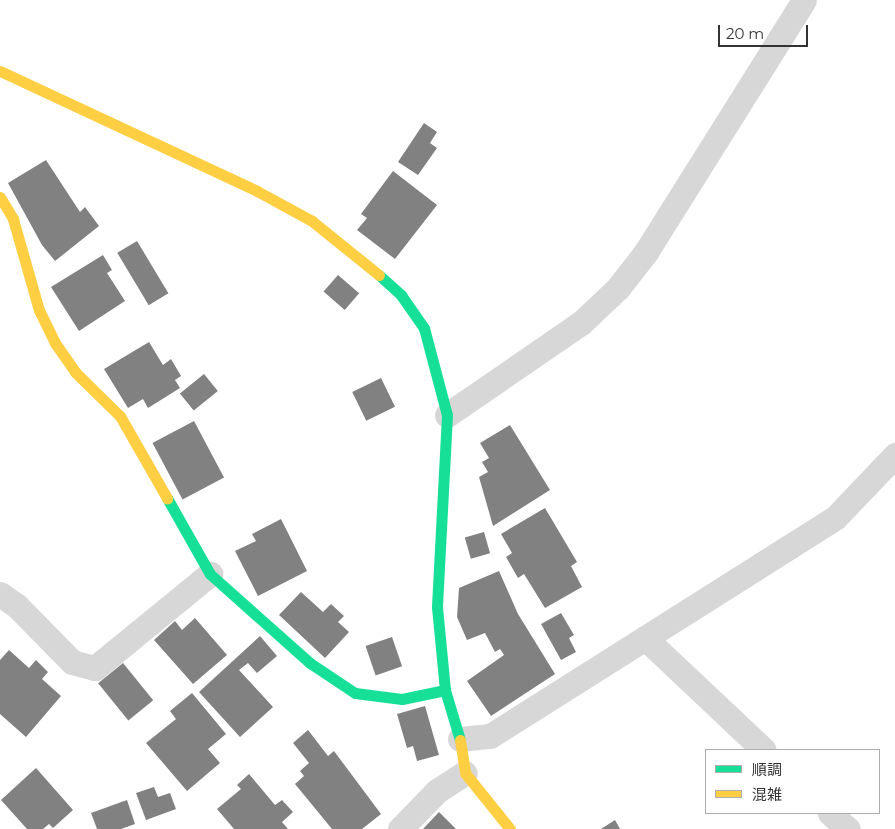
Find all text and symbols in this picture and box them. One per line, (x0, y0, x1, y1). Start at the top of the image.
scale bar (720, 15, 810, 47)
text: 20 m (726, 24, 764, 43)
legend (705, 749, 880, 814)
text: 順調 (752, 760, 782, 779)
text: 混雑 (752, 785, 782, 804)

